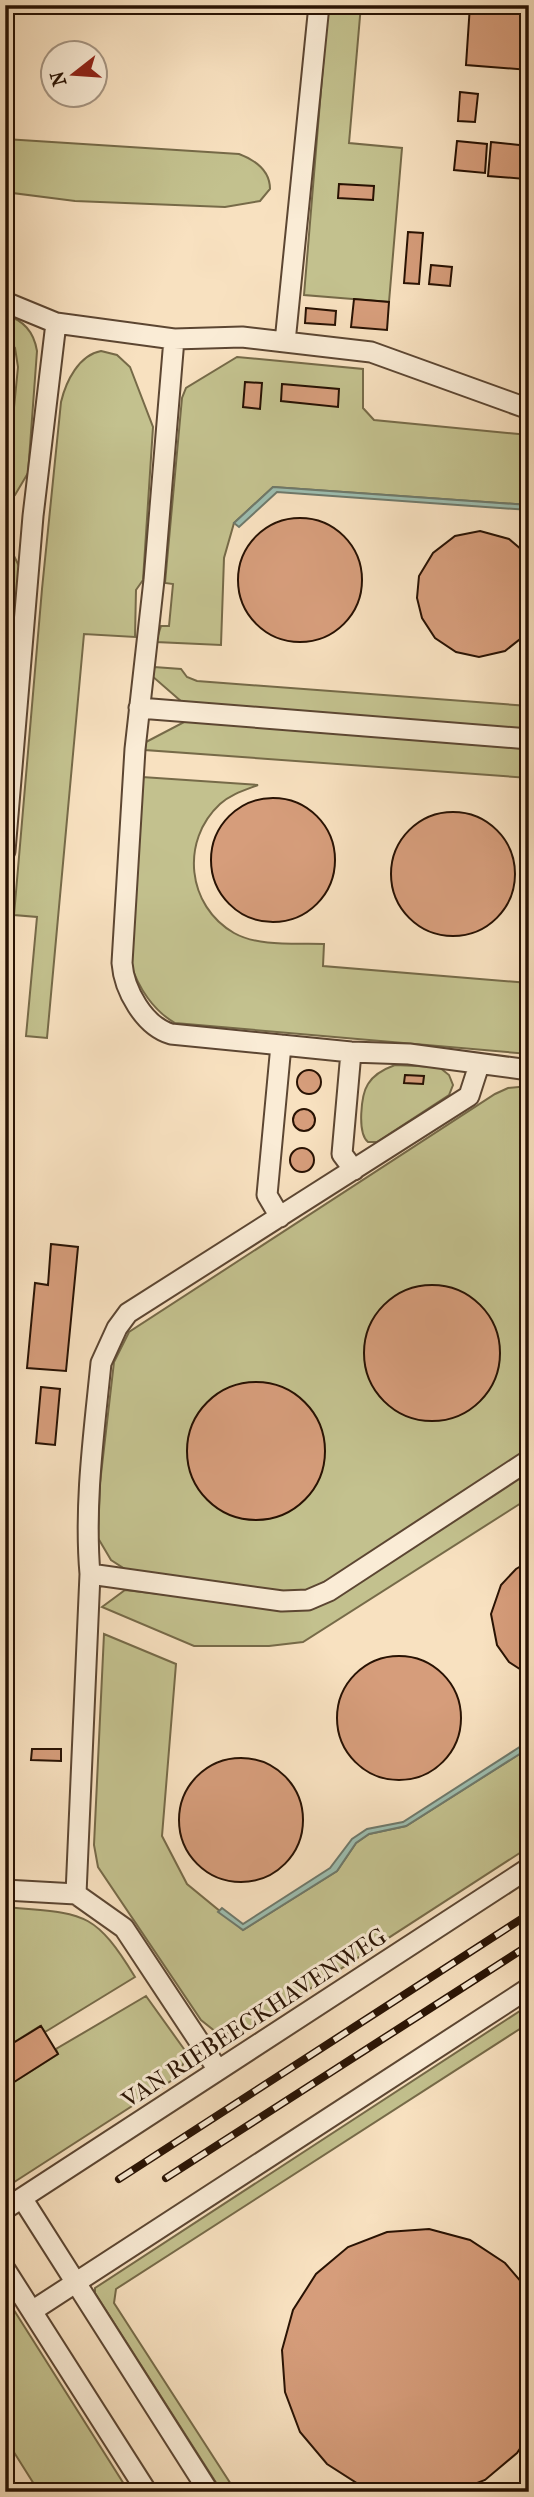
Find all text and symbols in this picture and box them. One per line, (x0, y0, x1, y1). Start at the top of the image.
north arrow (38, 38, 108, 108)
text: N (46, 68, 71, 89)
street label: VAN RIEBEECKHAVENWEG (116, 1922, 392, 2115)

